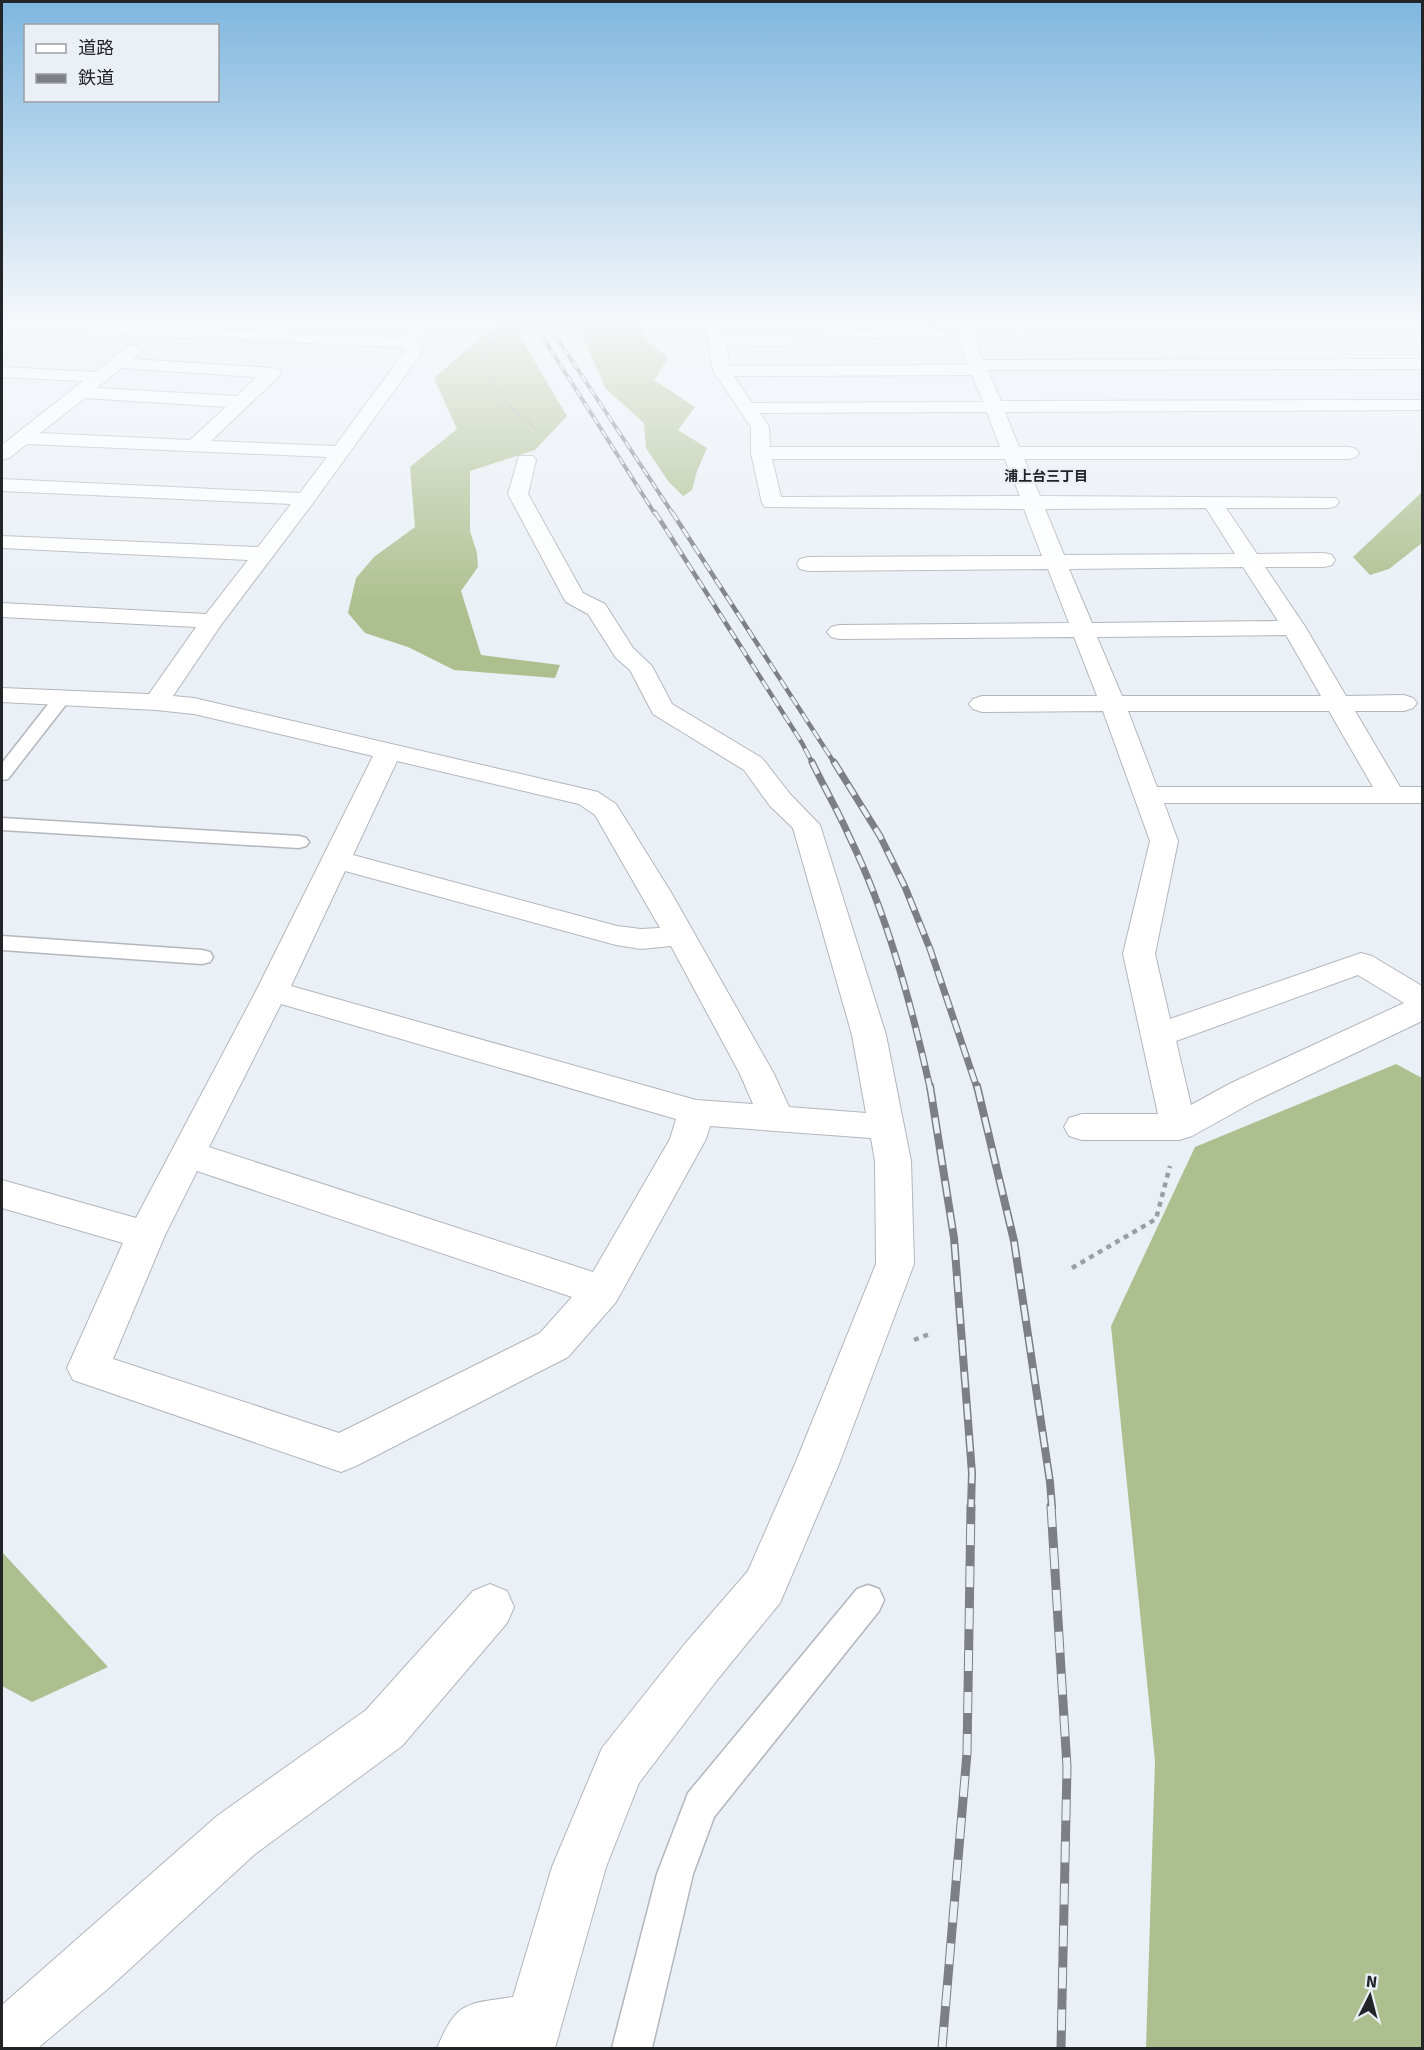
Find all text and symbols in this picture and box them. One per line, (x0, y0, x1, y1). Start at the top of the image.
legend (24, 24, 219, 102)
text: 道路 (78, 37, 114, 59)
text: 鉄道 (78, 67, 114, 89)
district label: 浦上台三丁目 (1004, 468, 1088, 485)
north arrow (1340, 1966, 1400, 2026)
text: N (1365, 1972, 1378, 1993)

